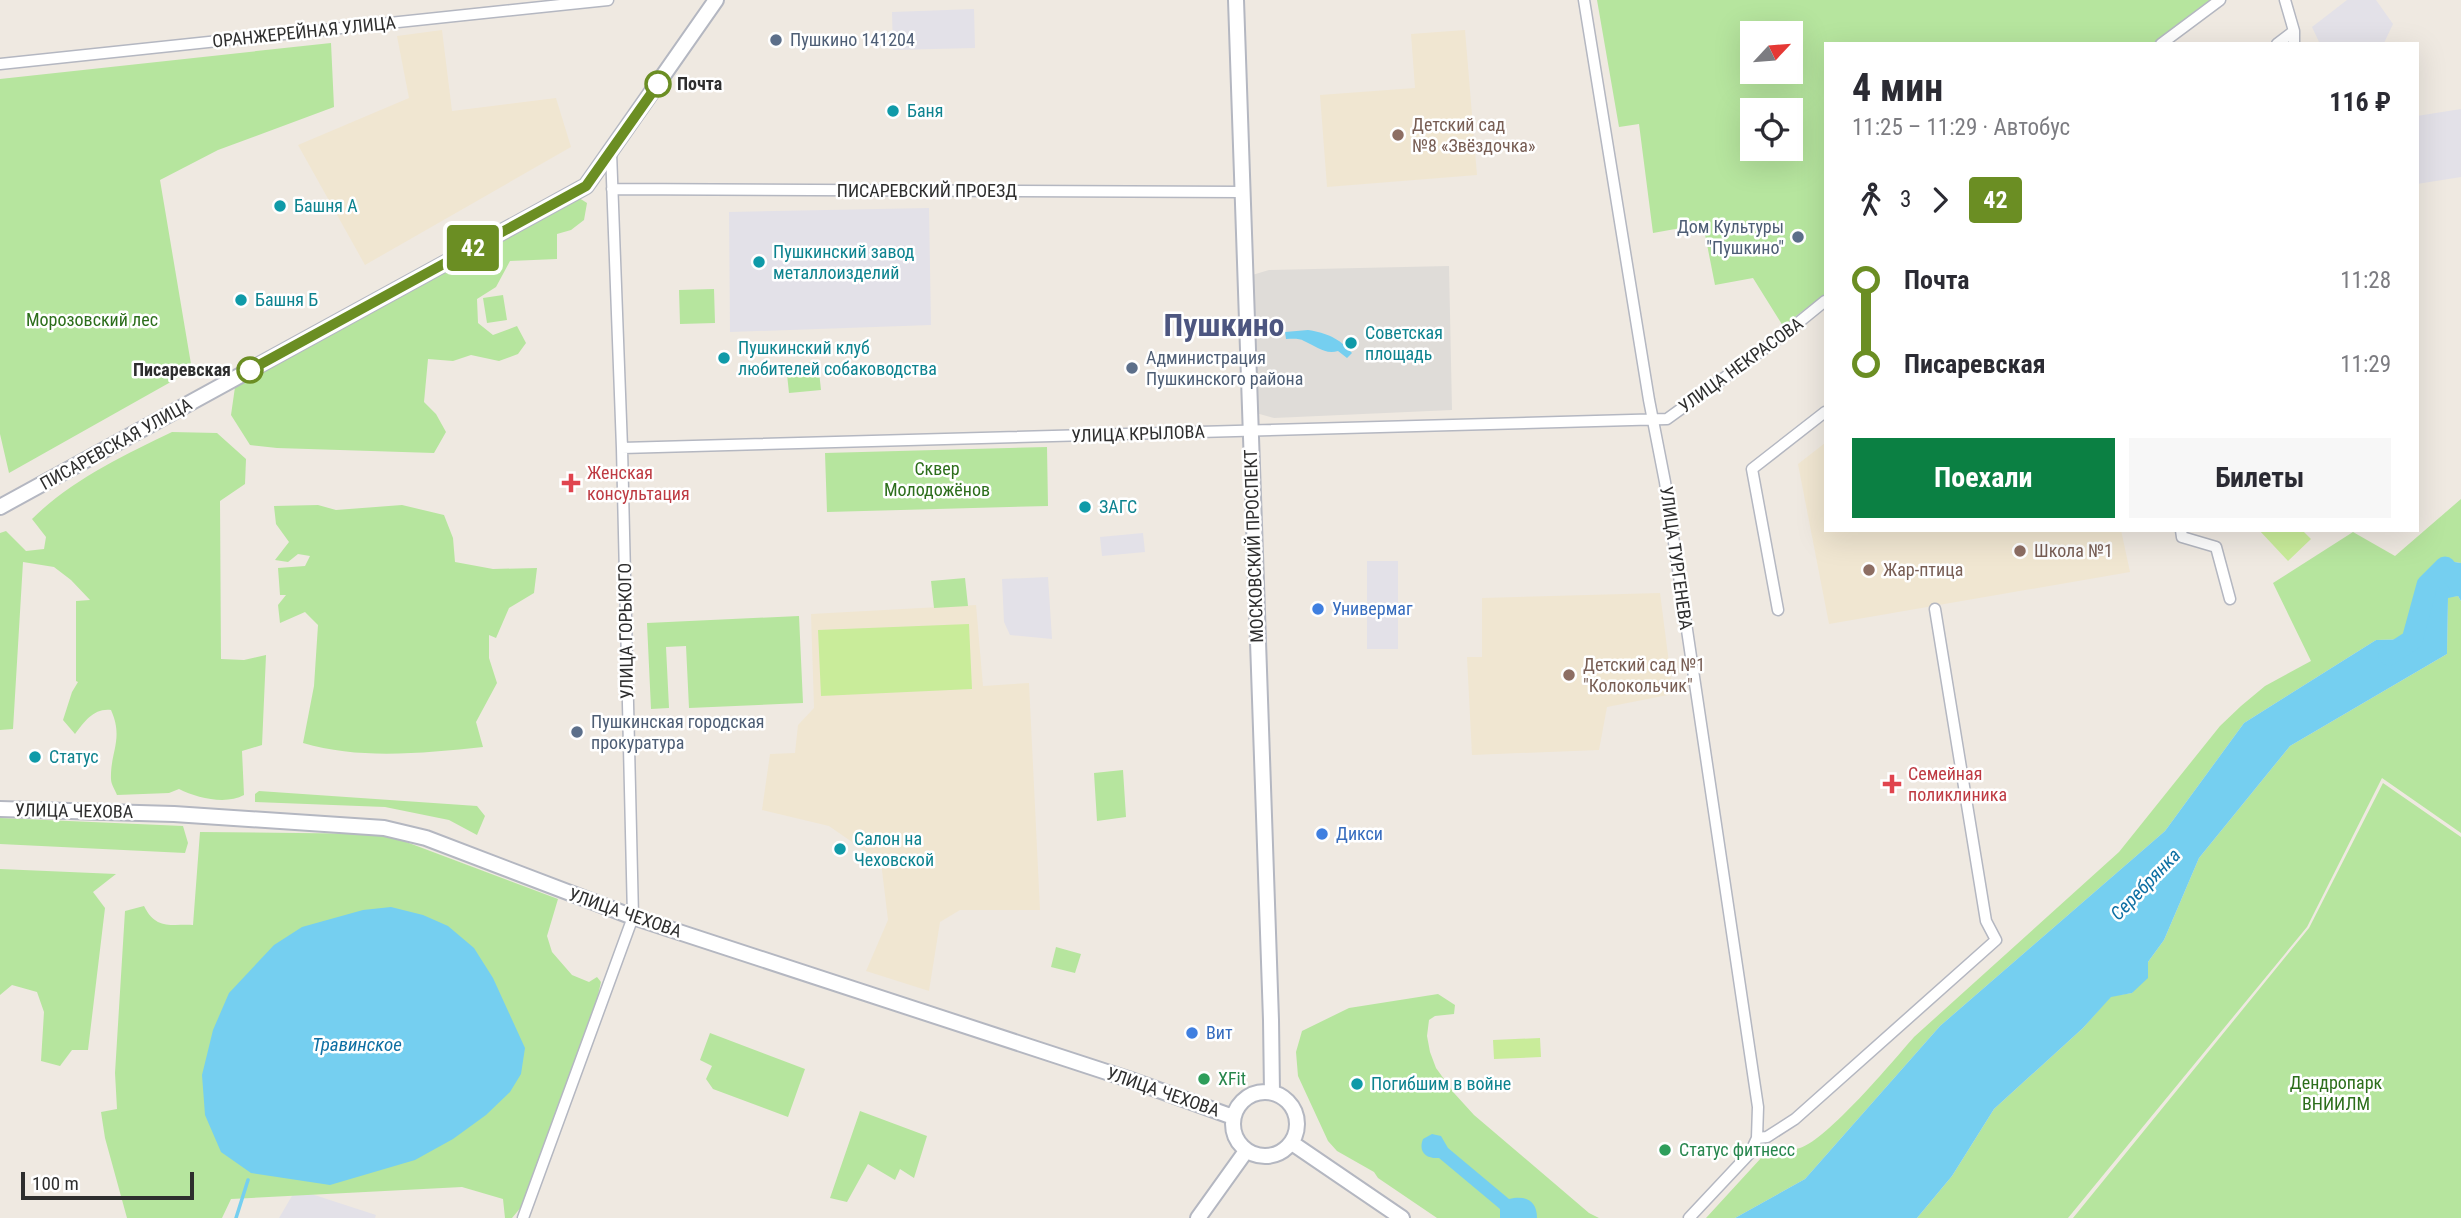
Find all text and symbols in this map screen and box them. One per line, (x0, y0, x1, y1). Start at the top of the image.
street label: ОРАНЖЕРЕЙНАЯ УЛИЦА (211, 11, 397, 52)
north arrow (1740, 21, 1802, 84)
map controls (1740, 21, 1803, 161)
place label: Пушкино 141204 (790, 29, 915, 50)
marker: Пушкино 141204 (768, 32, 784, 48)
text: 4 мин (1852, 66, 1943, 110)
marker: Почта (645, 71, 671, 97)
place label: Почта (677, 73, 722, 94)
text: 116 ₽ (2329, 87, 2391, 117)
button: locate (1740, 98, 1803, 161)
place label: Баня (907, 100, 943, 121)
marker: Баня (885, 103, 901, 119)
place label: Детский сад №8 «Звёздочка» (1412, 114, 1535, 156)
text: 11:25 – 11:29 · Автобус (1852, 114, 2070, 141)
marker: Детский сад №8 «Звёздочка» (1390, 127, 1406, 143)
street label: ПИСАРЕВСКИЙ ПРОЕЗД (837, 180, 1017, 201)
icon: walk (1852, 181, 1890, 219)
icon: forward (1921, 181, 1959, 219)
text: 3 (1900, 186, 1911, 213)
text: 42 (1983, 186, 2008, 214)
place label: Башня А (294, 195, 358, 216)
marker: Башня А (272, 198, 288, 214)
place label: Дом Культуры "Пушкино" (1677, 216, 1784, 258)
line badge: 42 (442, 225, 504, 271)
marker: Дом Культуры "Пушкино" (1790, 229, 1806, 245)
text: 42 (461, 234, 485, 262)
place label: Пушкинский завод металлоизделий (773, 241, 915, 283)
marker: Пушкинский завод металлоизделий (751, 254, 767, 270)
text: Почта (1904, 265, 1970, 295)
text: 11:28 (2340, 267, 2391, 294)
place label: Башня Б (255, 289, 318, 310)
marker: Башня Б (233, 292, 249, 308)
district label: Пушкино (1163, 306, 1285, 344)
park label: Морозовский лес (26, 309, 158, 330)
street label: УЛИЦА НЕКРАСОВА (1675, 312, 1807, 417)
place label: Советская площадь (1365, 322, 1443, 364)
marker: Советская площадь (1343, 335, 1359, 351)
place label: Пушкинский клуб любителей собаководства (738, 337, 937, 379)
place label: Администрация Пушкинского района (1146, 347, 1303, 389)
text: Писаревская (1904, 349, 2046, 379)
marker: Пушкинский клуб любителей собаководства (716, 350, 732, 366)
text: 11:29 (2340, 351, 2391, 378)
marker: Писаревская (237, 357, 263, 383)
place label: Писаревская (133, 359, 231, 380)
marker: Администрация Пушкинского района (1124, 360, 1140, 376)
street label: ПИСАРЕВСКАЯ УЛИЦА (36, 393, 196, 494)
street label: УЛИЦА КРЫЛОВА (1071, 421, 1206, 446)
button: Поехали (1852, 438, 2115, 518)
button: Билеты (2129, 438, 2391, 518)
street label: МОСКОВСКИЙ ПРОСПЕКТ (1240, 449, 1267, 643)
park label: Сквер Молодожёнов (884, 458, 990, 500)
place label: Женская консультация (587, 462, 690, 504)
marker: Женская консультация (561, 473, 581, 493)
street label: УЛИЦА ТУРГЕНЕВА (1656, 485, 1697, 632)
place label: ЗАГС (1099, 496, 1137, 517)
marker: ЗАГС (1077, 499, 1093, 515)
place label: Школа №1 (2034, 540, 2113, 561)
marker: Школа №1 (2012, 543, 2028, 559)
place label: Жар-птица (1883, 559, 1963, 580)
marker: Жар-птица (1861, 562, 1877, 578)
street label: УЛИЦА ГОРЬКОГО (614, 563, 637, 699)
place label: Универмаг (1332, 598, 1413, 619)
marker: Универмаг (1310, 601, 1326, 617)
place label: Детский сад №1 "Колокольчик" (1583, 654, 1705, 696)
marker: Детский сад №1 "Колокольчик" (1561, 667, 1577, 683)
place label: Пушкинская городская прокуратура (591, 711, 764, 753)
marker: Пушкинская городская прокуратура (569, 724, 585, 740)
place label: Статус (49, 746, 99, 767)
marker: Статус (27, 749, 43, 765)
place label: Семейная поликлиника (1908, 763, 2007, 805)
marker: Семейная поликлиника (1882, 774, 1902, 794)
street label: УЛИЦА ЧЕХОВА (15, 799, 134, 822)
place label: Дикси (1336, 823, 1383, 844)
marker: Дикси (1314, 826, 1330, 842)
place label: Салон на Чеховской (854, 828, 934, 870)
marker: Салон на Чеховской (832, 841, 848, 857)
water label: Серебрянка (2106, 844, 2185, 925)
street label: УЛИЦА ЧЕХОВА (566, 883, 685, 942)
place label: Вит (1206, 1022, 1233, 1043)
marker: Вит (1184, 1025, 1200, 1041)
water label: Травинское (312, 1033, 402, 1056)
street label: УЛИЦА ЧЕХОВА (1104, 1062, 1223, 1121)
place label: XFit (1218, 1068, 1246, 1089)
marker: XFit (1196, 1071, 1212, 1087)
park label: Дендропарк ВНИИЛМ (2290, 1072, 2383, 1114)
place label: Погибшим в войне (1371, 1073, 1511, 1094)
marker: Погибшим в войне (1349, 1076, 1365, 1092)
place label: Статус фитнесс (1679, 1139, 1795, 1160)
marker: Статус фитнесс (1657, 1142, 1673, 1158)
scale bar (21, 1169, 194, 1201)
text: 100 m (32, 1172, 79, 1195)

